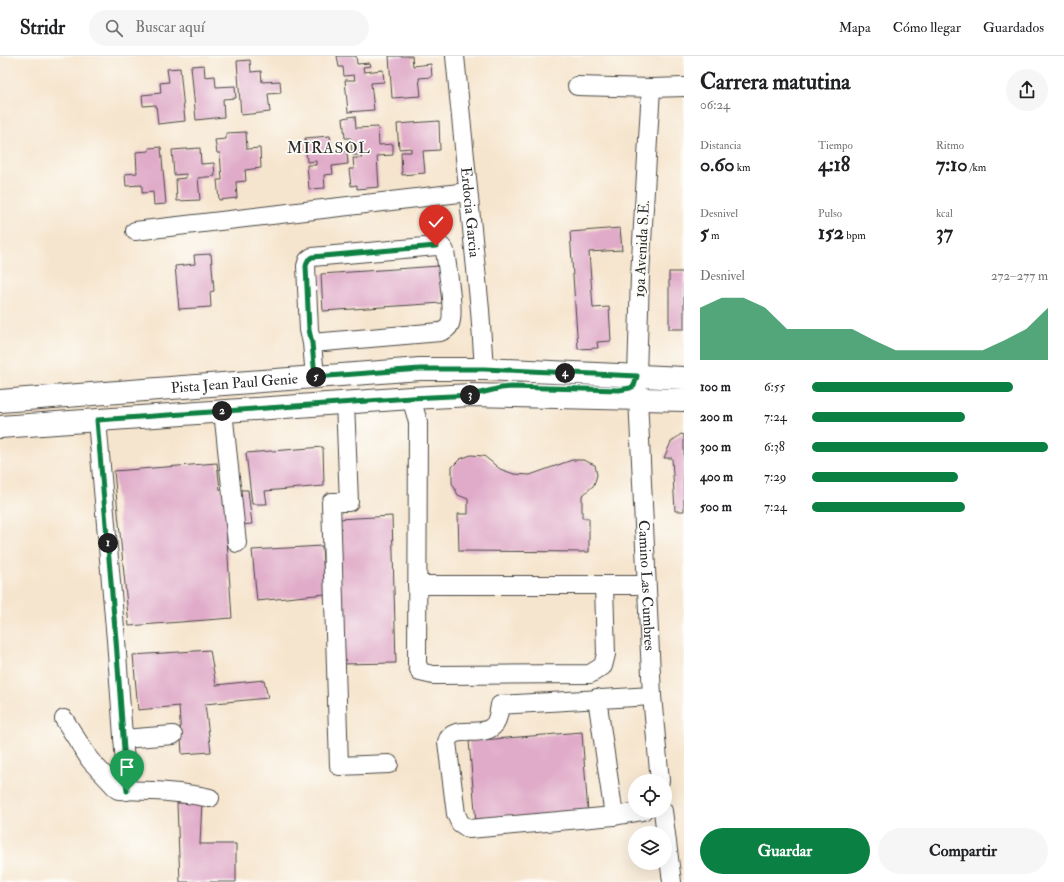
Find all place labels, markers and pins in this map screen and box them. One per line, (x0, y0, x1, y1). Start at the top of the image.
pin (419, 205, 453, 246)
pin: 4 (555, 363, 575, 383)
pin: 5 (306, 367, 326, 387)
pin: 3 (460, 385, 480, 405)
pin: 2 (212, 401, 232, 421)
pin: 1 (98, 533, 118, 553)
pin (110, 750, 144, 791)

